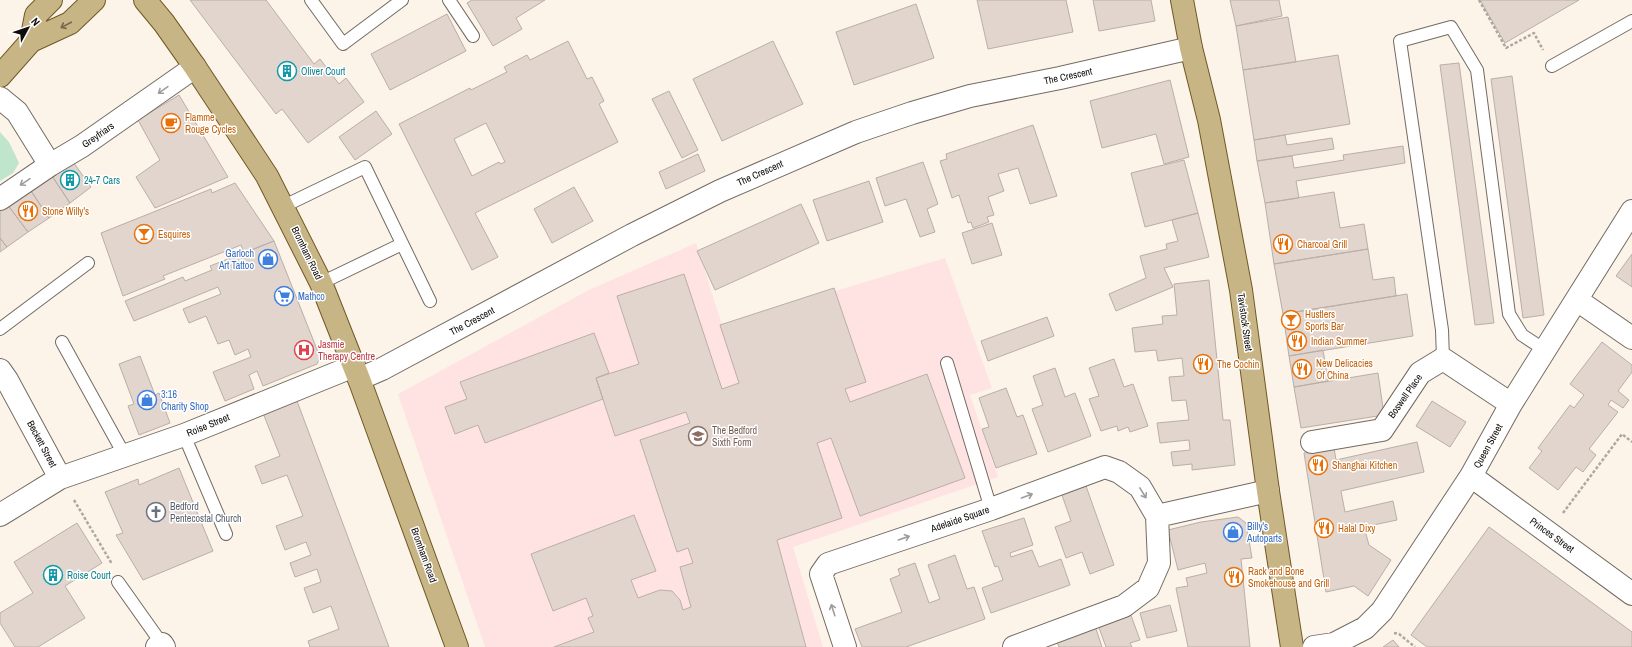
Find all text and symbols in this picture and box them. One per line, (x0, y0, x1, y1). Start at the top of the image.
north arrow (8, 8, 48, 48)
text: N (28, 15, 43, 29)
one-way arrow (60, 22, 72, 29)
building icon: Oliver Court (276, 60, 298, 82)
street label: The Crescent (1043, 64, 1094, 87)
place label: Oliver Court (301, 65, 346, 78)
one-way arrow (158, 86, 169, 94)
place label: Flamme Rouge Cycles (185, 111, 236, 136)
cafe icon: Flamme Rouge Cycles (160, 112, 182, 134)
street label: Greyfriars (79, 119, 117, 151)
street label: The Crescent (735, 157, 786, 189)
building icon: 24-7 Cars (59, 169, 81, 191)
place label: 24-7 Cars (84, 174, 120, 187)
one-way arrow (20, 178, 31, 186)
restaurant icon: Stone Willy's (17, 200, 39, 222)
place label: Stone Willy's (42, 205, 89, 218)
bar icon: Esquires (133, 223, 155, 245)
street label: Bromham Road (289, 224, 325, 282)
place label: Esquires (158, 228, 190, 241)
restaurant icon: Charcoal Grill (1272, 233, 1294, 255)
place label: Charcoal Grill (1297, 238, 1347, 251)
place label: Garloch Art Tattoo (218, 247, 254, 272)
shop icon: Garloch Art Tattoo (257, 248, 279, 270)
supermarket icon: Mathco (273, 285, 295, 307)
place label: Mathco (298, 290, 325, 303)
street label: Tavistock Street (1234, 292, 1256, 353)
street label: The Crescent (447, 303, 497, 338)
place label: Hustlers Sports Bar (1305, 308, 1344, 333)
bar icon: Hustlers Sports Bar (1280, 309, 1302, 331)
restaurant icon: Indian Summer (1286, 330, 1308, 352)
place label: Indian Summer (1311, 335, 1367, 348)
place label: Jasmie Therapy Centre (318, 338, 375, 363)
hospital icon: Jasmie Therapy Centre (293, 339, 315, 361)
restaurant icon: The Cochin (1192, 353, 1214, 375)
place label: New Delicacies Of China (1316, 357, 1373, 382)
place label: The Cochin (1217, 358, 1259, 371)
restaurant icon: New Delicacies Of China (1291, 358, 1313, 380)
street label: Boswell Place (1385, 371, 1425, 421)
place label: 3:16 Charity Shop (161, 388, 209, 413)
shop icon: 3:16 Charity Shop (136, 389, 158, 411)
street label: Roise Street (184, 410, 232, 440)
street label: Beckett Street (24, 418, 60, 470)
street label: Queen Street (1470, 421, 1506, 470)
place label: The Bedford Sixth Form (712, 424, 757, 449)
school or university icon: The Bedford Sixth Form (687, 425, 709, 447)
restaurant icon: Shanghai Kitchen (1307, 454, 1329, 476)
place label: Shanghai Kitchen (1332, 459, 1397, 472)
one-way arrow (1139, 487, 1147, 498)
one-way arrow (1021, 491, 1033, 499)
place label: Bedford Pentecostal Church (170, 500, 242, 525)
church icon: Bedford Pentecostal Church (145, 501, 167, 523)
street label: Adelaide Square (928, 503, 991, 535)
street label: Princes Street (1527, 514, 1577, 556)
restaurant icon: Halal Dixy (1313, 517, 1335, 539)
place label: Billy's Autoparts (1246, 520, 1282, 545)
shop icon: Billy's Autoparts (1222, 521, 1244, 543)
place label: Halal Dixy (1338, 522, 1376, 535)
street label: Bromham Road (408, 526, 440, 584)
one-way arrow (898, 534, 911, 541)
building icon: Roise Court (42, 564, 64, 586)
place label: Rack and Bone Smokehouse and Grill (1248, 565, 1329, 590)
restaurant icon: Rack and Bone Smokehouse and Grill (1223, 566, 1245, 588)
place label: Roise Court (67, 569, 111, 582)
one-way arrow (829, 604, 836, 617)

